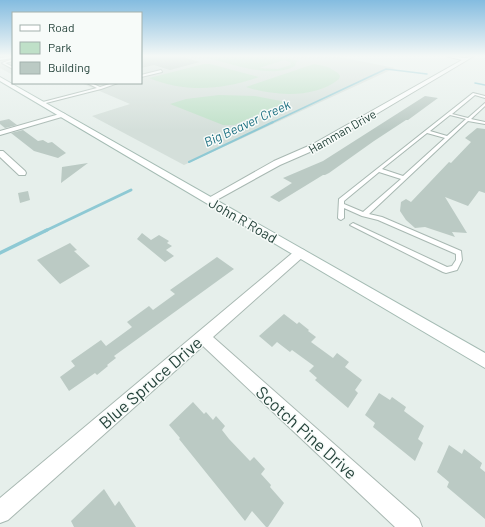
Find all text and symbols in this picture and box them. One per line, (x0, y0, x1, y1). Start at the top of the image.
legend (12, 12, 142, 84)
text: Road (48, 20, 75, 34)
text: Park (48, 40, 72, 54)
text: Building (48, 60, 90, 74)
water label: Big Beaver Creek (201, 96, 293, 150)
street label: Hamman Drive (306, 106, 378, 156)
street label: John R Road (206, 194, 280, 246)
street label: Blue Spruce Drive (94, 332, 206, 432)
street label: Scotch Pine Drive (252, 381, 362, 483)

